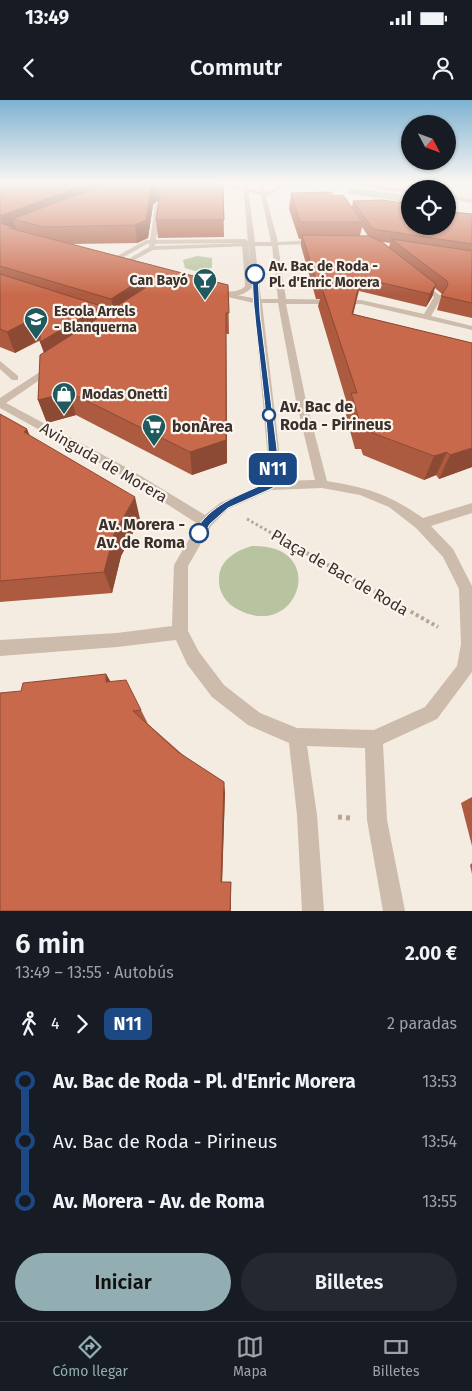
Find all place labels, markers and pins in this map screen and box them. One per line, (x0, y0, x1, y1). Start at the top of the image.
place label: Av. Bac de Roda - Pl. d'Enric Morera (268, 258, 380, 291)
marker: Av. Bac de Roda - Pl. d'Enric Morera (245, 264, 265, 284)
bar icon: Can Bayó (192, 267, 218, 301)
place label: Can Bayó (130, 272, 188, 289)
place label: Escola Arrels - Blanquerna (54, 303, 137, 336)
school or university icon: Escola Arrels - Blanquerna (23, 306, 49, 340)
shop icon: Modas Onetti (51, 381, 77, 415)
place label: Modas Onetti (82, 386, 167, 403)
place label: Av. Bac de Roda - Pirineus (279, 397, 392, 434)
marker: Av. Bac de Roda - Pirineus (262, 408, 276, 422)
supermarket icon: bonÀrea (141, 413, 167, 447)
place label: bonÀrea (172, 416, 233, 436)
place label: Av. Morera - Av. de Roma (96, 515, 185, 552)
marker: Av. Morera - Av. de Roma (189, 523, 209, 543)

